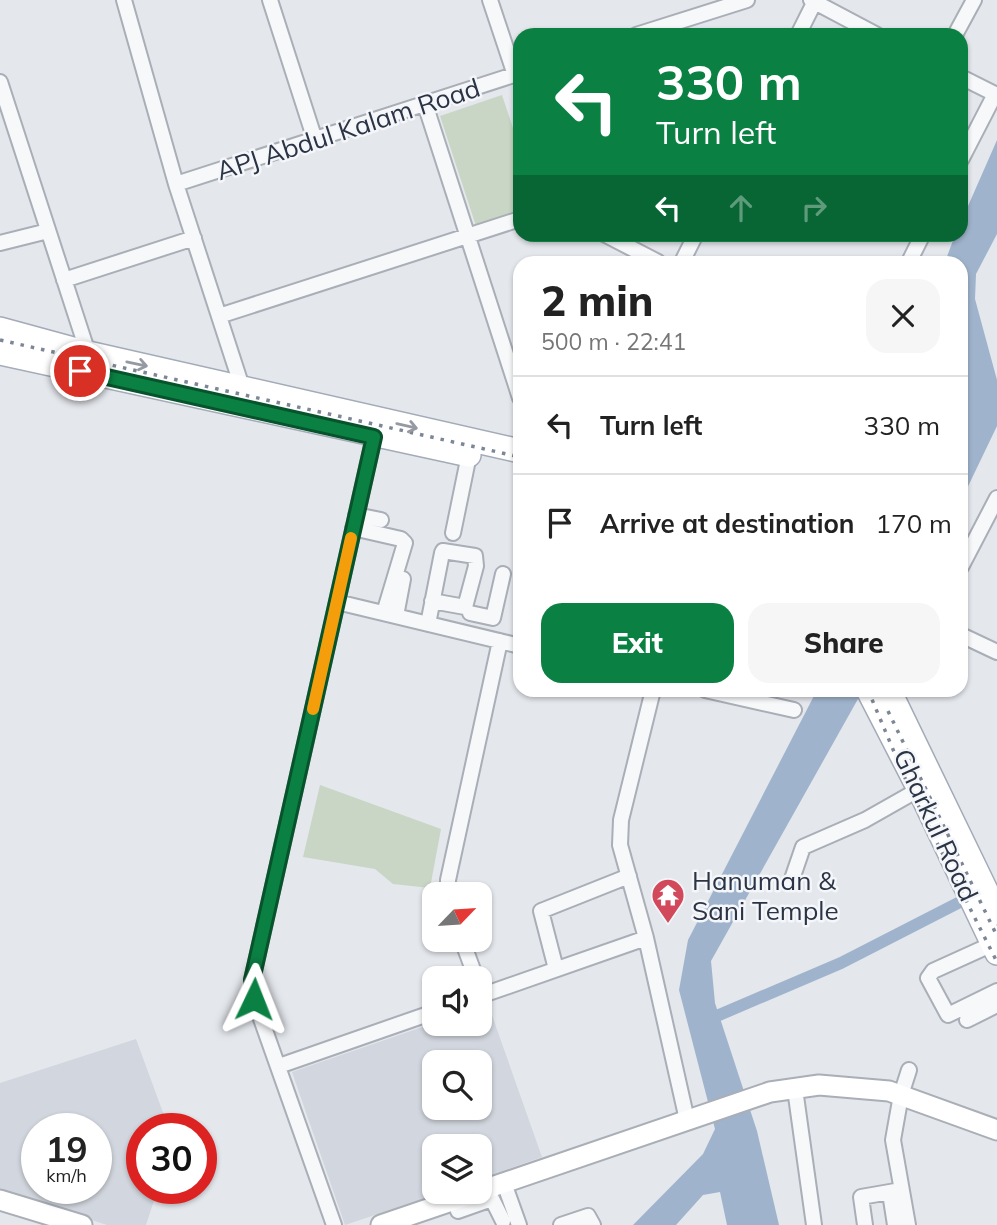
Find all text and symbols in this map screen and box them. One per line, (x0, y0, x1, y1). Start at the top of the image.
text: 330 m (656, 51, 802, 112)
icon: left (541, 56, 632, 147)
street label: APJ Abdul Kalam Road (212, 71, 484, 187)
text: Turn left (656, 112, 776, 152)
icon: left (649, 189, 687, 227)
icon: ahead (722, 189, 760, 227)
icon: right (795, 189, 833, 227)
text: 2 min (541, 274, 654, 327)
button: close (866, 279, 940, 353)
text: 500 m · 22:41 (541, 327, 686, 356)
pin (50, 341, 110, 401)
icon: arrive (61, 352, 99, 390)
one-way arrow (125, 357, 148, 371)
icon: left (541, 406, 579, 444)
text: Turn left (600, 409, 702, 442)
text: 330 m (864, 409, 940, 442)
one-way arrow (395, 419, 418, 433)
icon: arrive (541, 504, 579, 542)
text: Arrive at destination (600, 507, 855, 540)
text: 170 m (876, 507, 952, 540)
button: Exit (541, 603, 734, 683)
button: Share (748, 603, 940, 683)
street label: Gharkul Road (886, 744, 986, 906)
place label: Hanuman & Sani Temple (692, 864, 839, 927)
temple icon: Hanuman & Sani Temple (649, 876, 687, 925)
north arrow (422, 882, 492, 952)
map controls (422, 882, 492, 1204)
position arrow (217, 962, 291, 1036)
button: sound (422, 966, 492, 1036)
button: search (422, 1050, 492, 1120)
speed limit sign: 30 (126, 1113, 217, 1204)
text: 19 (45, 1127, 88, 1171)
button: layers (422, 1134, 492, 1204)
text: km/h (46, 1164, 87, 1187)

